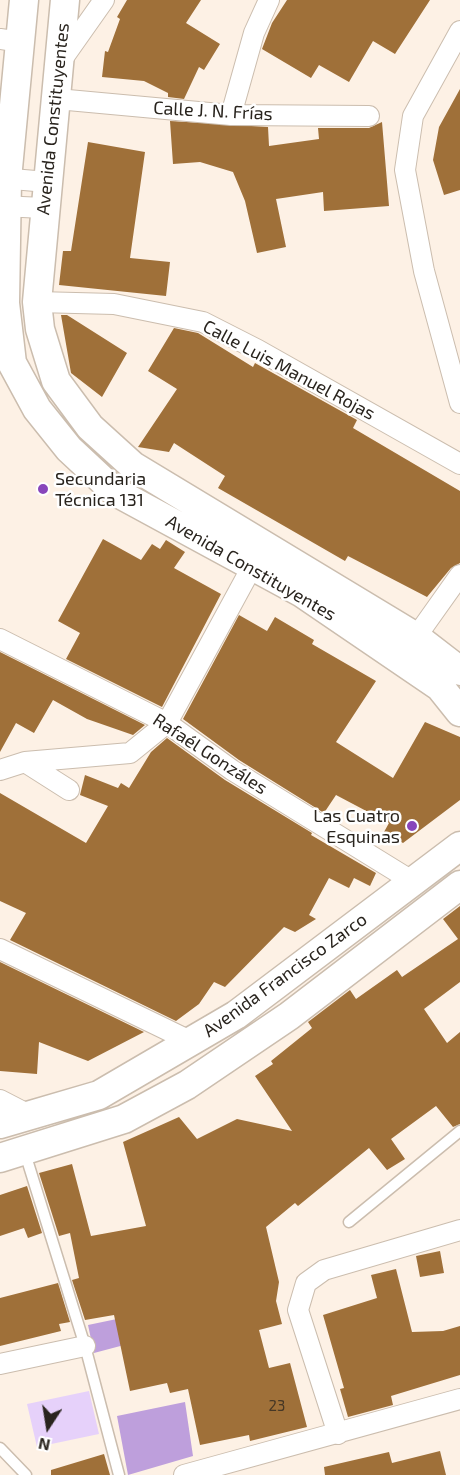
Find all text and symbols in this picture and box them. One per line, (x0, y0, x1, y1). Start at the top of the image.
street label: Avenida Constituyentes (32, 22, 74, 216)
street label: Calle J. N. Frías (153, 97, 273, 125)
street label: Calle Luis Manuel Rojas (199, 315, 379, 425)
place label: Secundaria Técnica 131 (55, 468, 146, 510)
marker: Secundaria Técnica 131 (36, 482, 50, 496)
street label: Avenida Constituyentes (162, 510, 340, 626)
street label: Rafaél Gonzáles (149, 709, 271, 799)
place label: Las Cuatro Esquinas (313, 805, 400, 848)
marker: Las Cuatro Esquinas (405, 819, 419, 833)
street label: Avenida Francisco Zarco (199, 908, 371, 1042)
north arrow (18, 1397, 78, 1457)
house number: 23 (269, 1397, 285, 1415)
text: N (37, 1435, 52, 1456)

